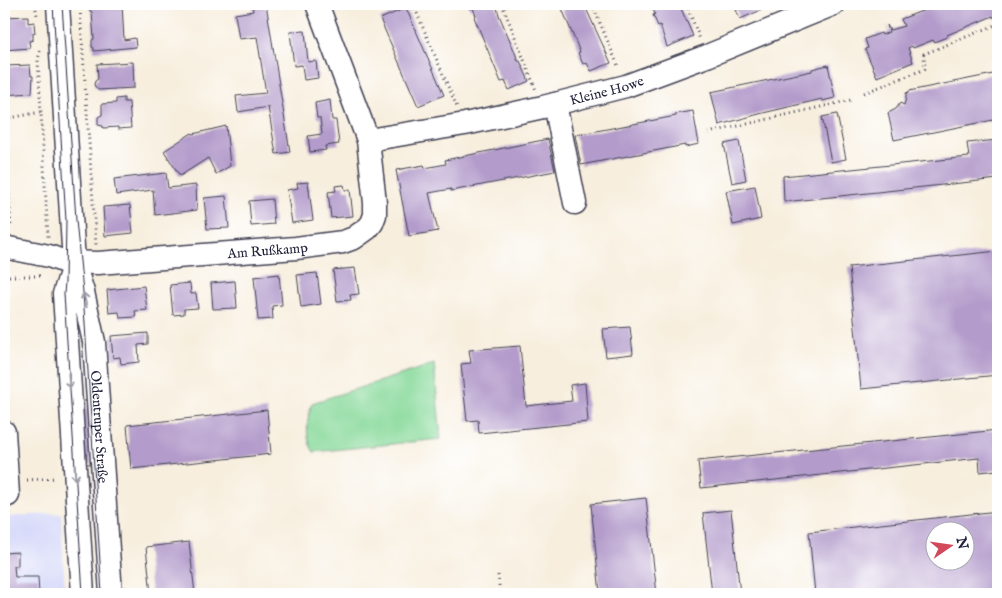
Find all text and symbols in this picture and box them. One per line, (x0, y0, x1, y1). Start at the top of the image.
street label: Kleine Howe (568, 72, 647, 110)
street label: Am Rußkamp (226, 239, 309, 263)
one-way arrow (80, 293, 89, 309)
street label: Oldentruper Straße (86, 370, 112, 484)
one-way arrow (65, 373, 74, 389)
one-way arrow (71, 465, 80, 481)
north arrow (924, 520, 974, 570)
text: N (951, 534, 972, 551)

